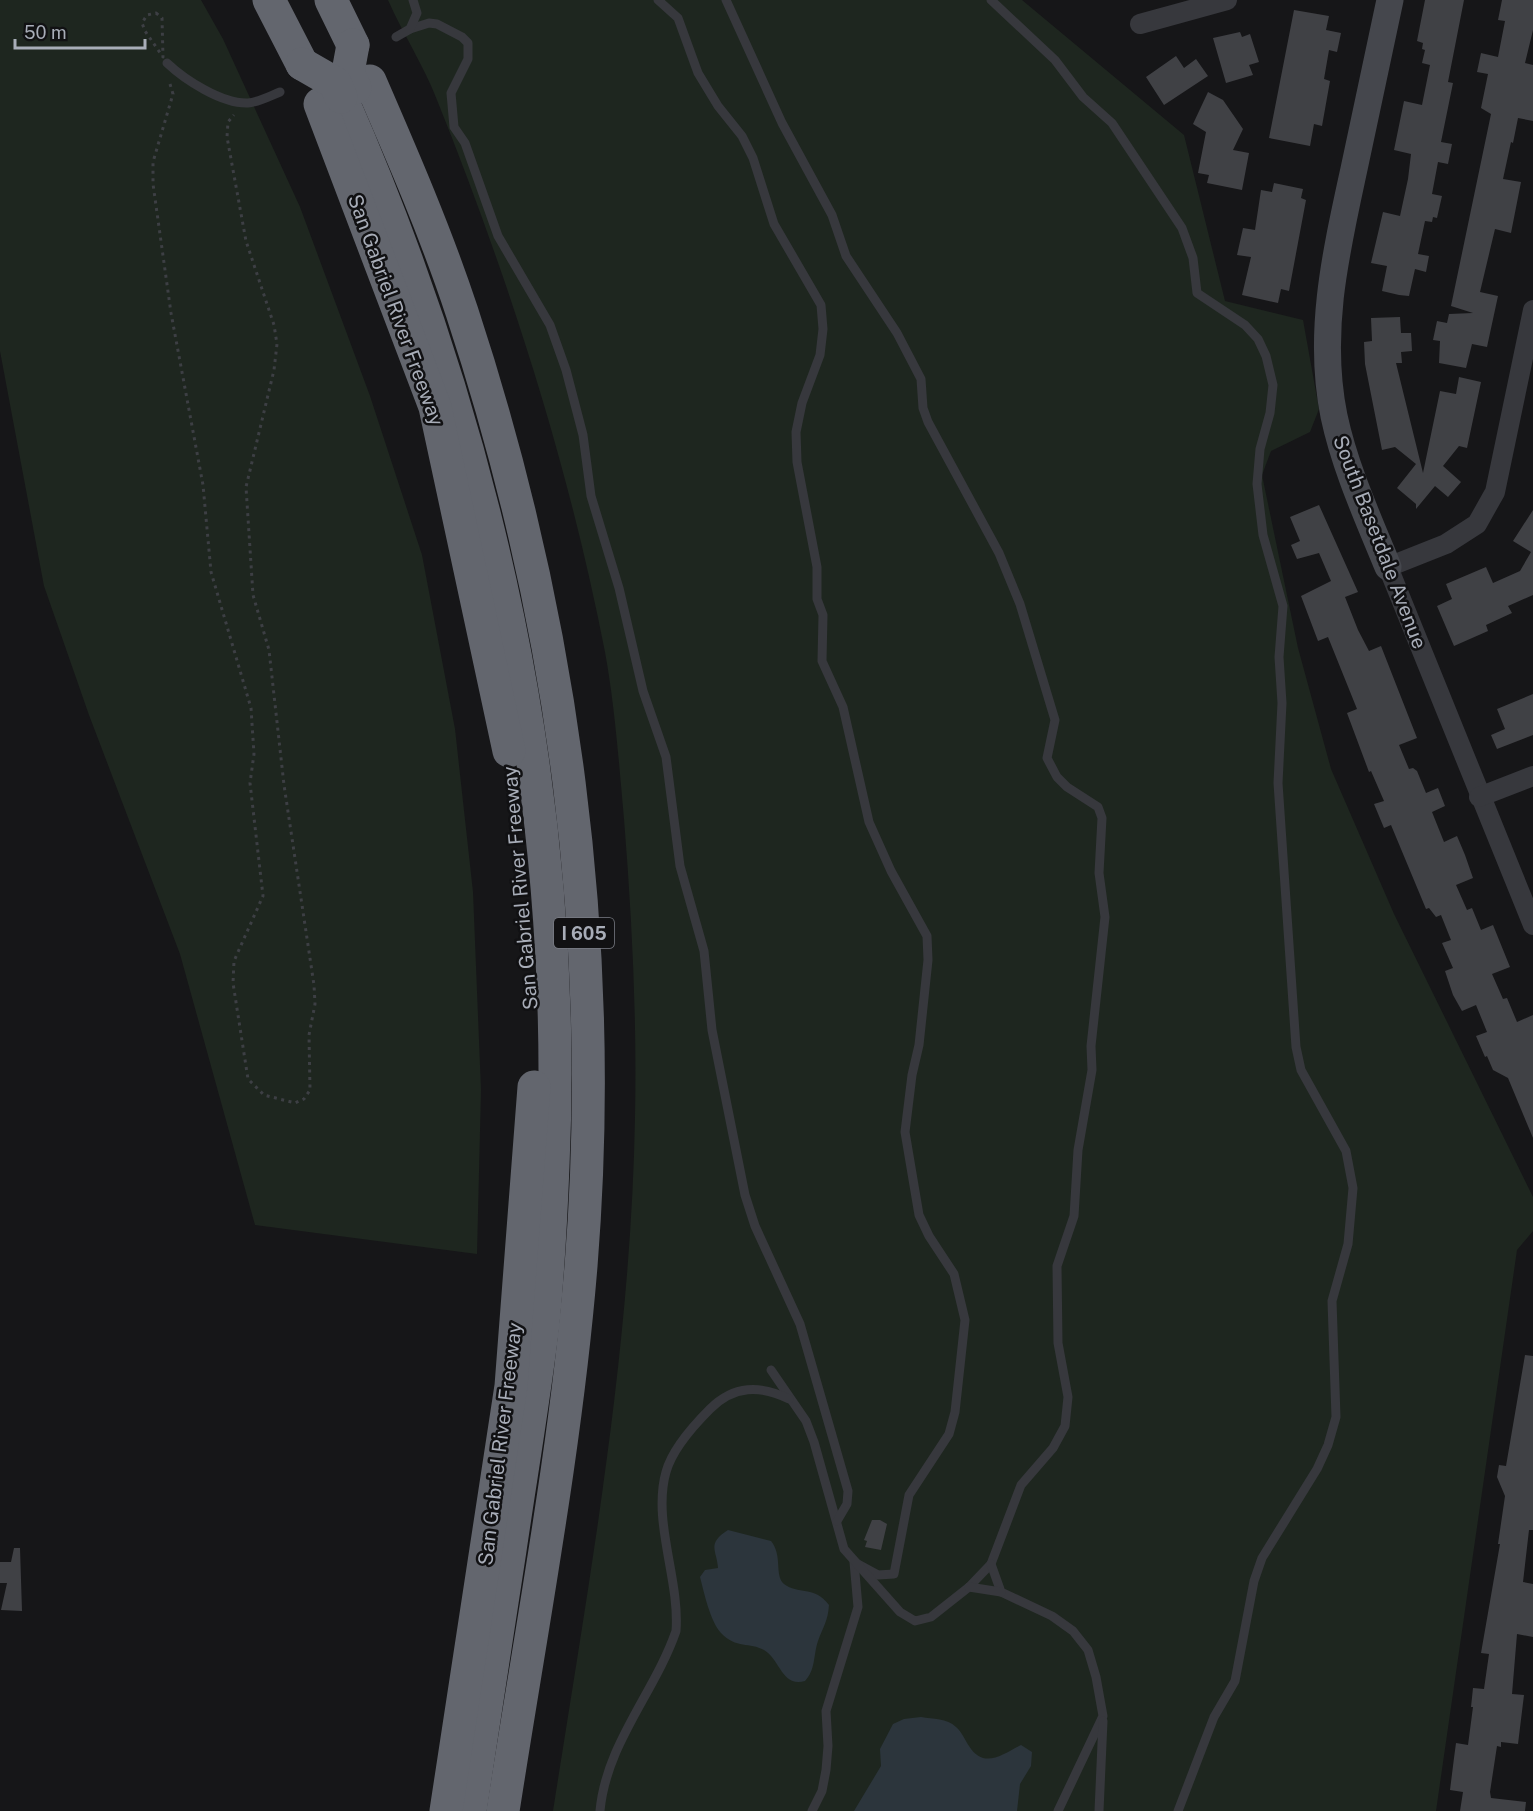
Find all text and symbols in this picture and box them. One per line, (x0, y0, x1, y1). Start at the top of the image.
scale bar (15, 12, 146, 50)
text: 50 m (24, 22, 67, 43)
street label: San Gabriel River Freeway (343, 191, 449, 429)
street label: South Basetdale Avenue (1328, 432, 1432, 652)
street label: San Gabriel River Freeway (497, 765, 543, 1011)
road number: I 605 (554, 918, 614, 948)
street label: San Gabriel River Freeway (473, 1321, 527, 1567)

